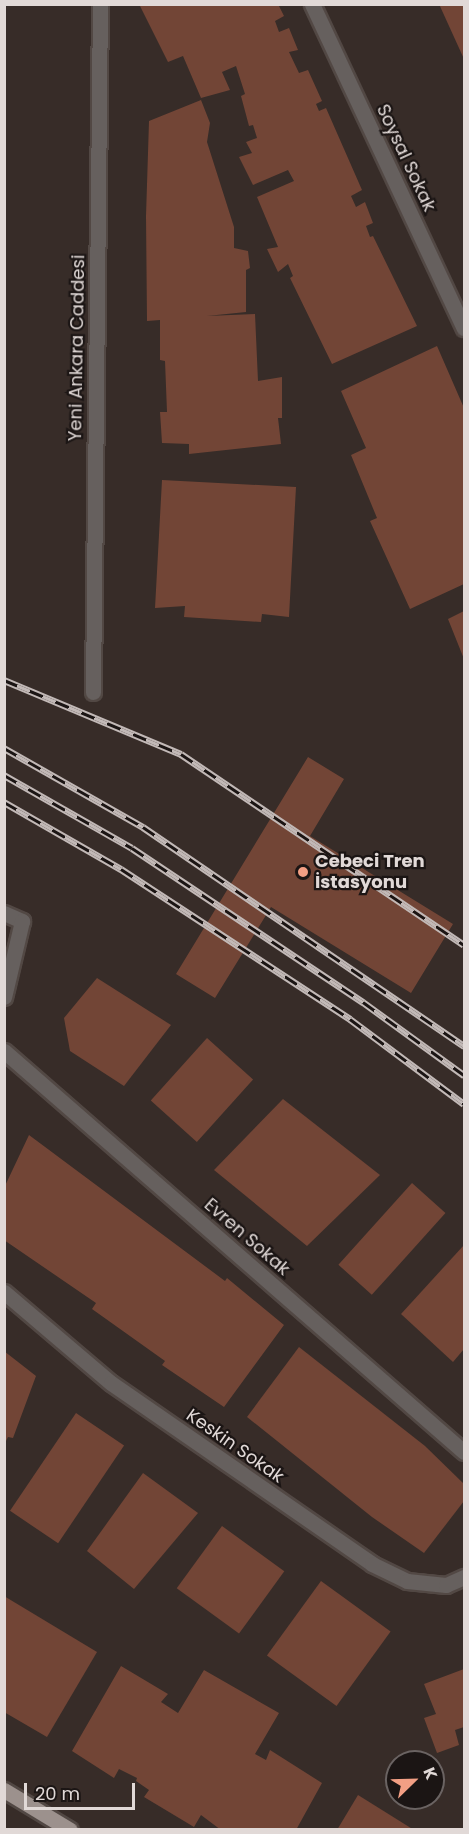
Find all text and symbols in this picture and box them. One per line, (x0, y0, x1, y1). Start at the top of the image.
street label: Soysal Sokak (372, 101, 440, 215)
street label: Yeni Ankara Caddesi (65, 255, 89, 441)
place label: Cebeci Tren İstasyonu (315, 851, 425, 894)
marker: Cebeci Tren İstasyonu (296, 865, 310, 879)
street label: Evren Sokak (200, 1194, 294, 1280)
street label: Keskin Sokak (182, 1404, 288, 1488)
north arrow (385, 1750, 445, 1810)
text: K (417, 1764, 443, 1783)
scale bar (27, 1771, 138, 1809)
text: 20 m (35, 1781, 80, 1806)

